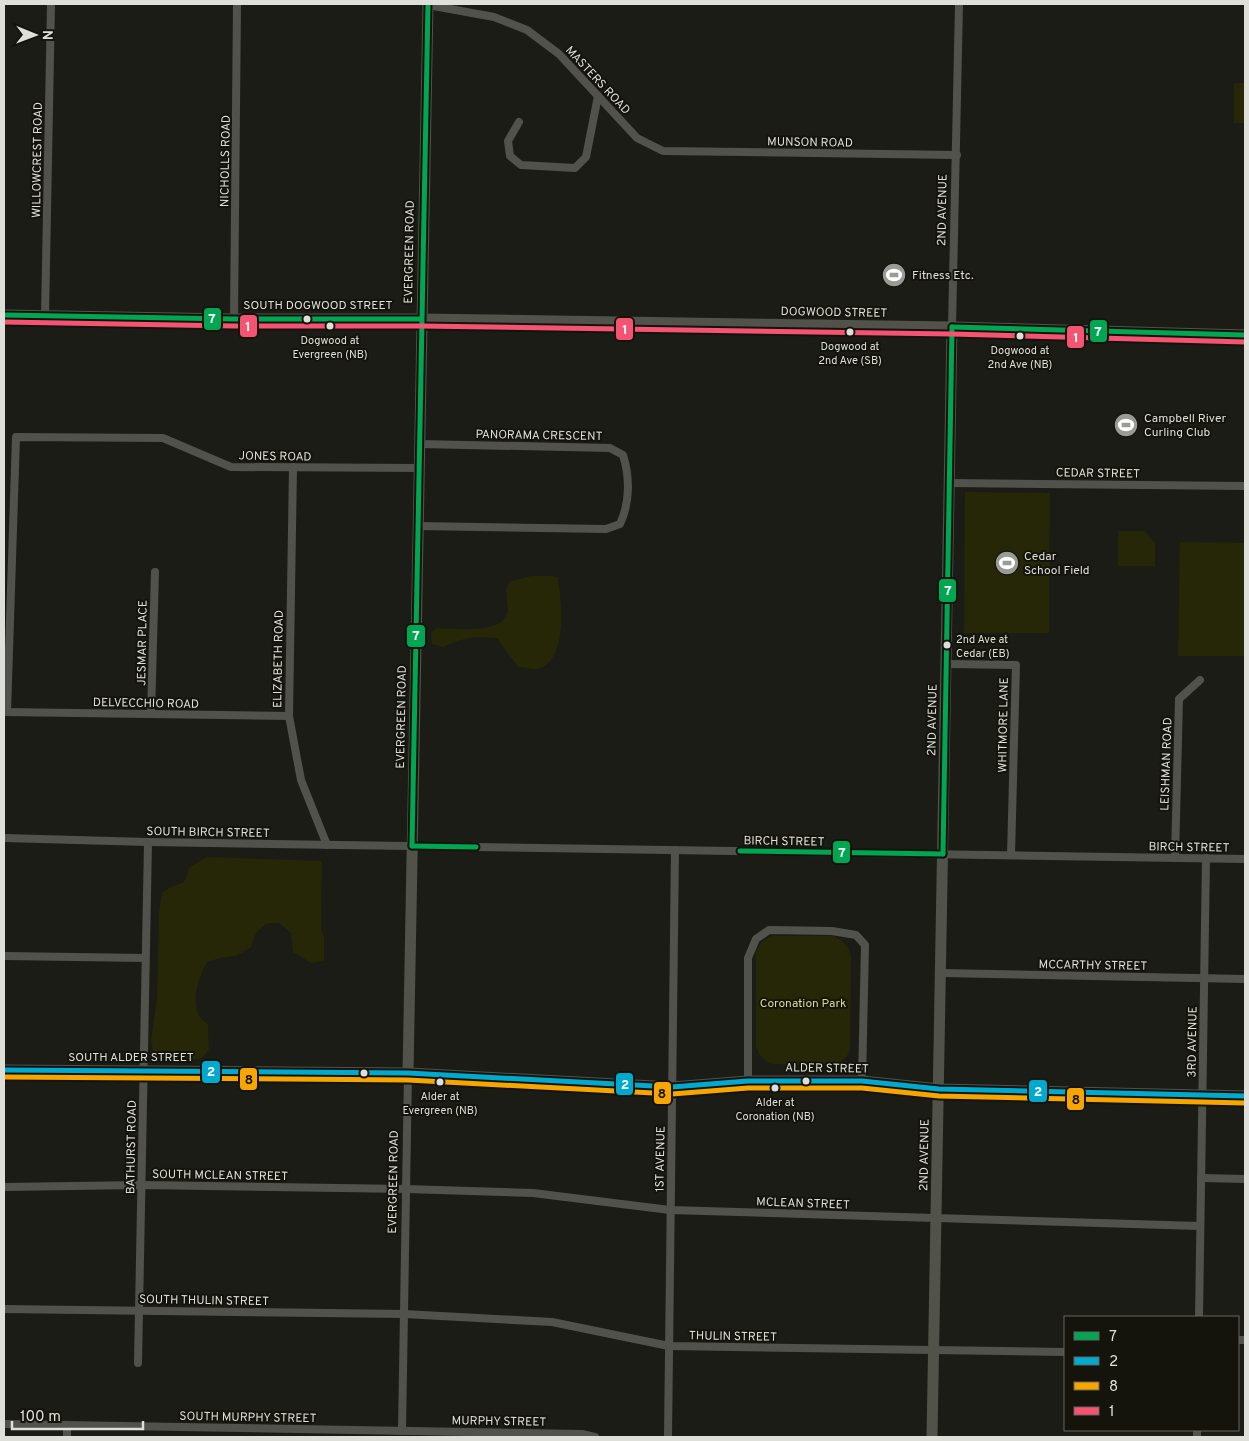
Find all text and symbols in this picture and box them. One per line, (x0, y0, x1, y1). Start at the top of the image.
north arrow (10, 10, 60, 60)
text: N (38, 30, 55, 40)
street label: MASTERS ROAD (561, 43, 633, 118)
street label: WILLOWCREST ROAD (29, 102, 47, 218)
street label: NICHOLLS ROAD (217, 115, 235, 207)
street label: MUNSON ROAD (767, 134, 853, 152)
street label: 2ND AVENUE (934, 174, 952, 246)
street label: EVERGREEN ROAD (401, 200, 419, 304)
sports icon: Fitness Etc. (881, 262, 907, 288)
place label: Fitness Etc. (912, 268, 974, 284)
street label: SOUTH DOGWOOD STREET (243, 298, 393, 314)
street label: DOGWOOD STREET (780, 304, 888, 322)
line badge: 7 (203, 307, 222, 331)
text: 7 (208, 311, 216, 328)
line badge: 1 (239, 314, 258, 338)
unlabelled marker (302, 314, 312, 324)
line badge: 1 (615, 317, 634, 341)
text: 1 (245, 319, 251, 336)
line badge: 7 (1089, 319, 1108, 343)
marker: Dogwood at Evergreen (NB) (325, 321, 335, 331)
text: 1 (622, 322, 628, 339)
text: 7 (1094, 324, 1102, 341)
line badge: 1 (1066, 325, 1085, 349)
marker: Dogwood at 2nd Ave (SB) (845, 327, 855, 337)
text: 1 (1073, 330, 1079, 347)
marker: Dogwood at 2nd Ave (NB) (1015, 331, 1025, 341)
place label: Dogwood at Evergreen (NB) (292, 334, 368, 362)
place label: Dogwood at 2nd Ave (SB) (818, 340, 882, 368)
place label: Dogwood at 2nd Ave (NB) (988, 344, 1052, 372)
place label: Campbell River Curling Club (1144, 411, 1227, 441)
sports icon: Campbell River Curling Club (1113, 412, 1139, 438)
street label: PANORAMA CRESCENT (475, 427, 603, 445)
street label: JONES ROAD (238, 448, 312, 466)
street label: CEDAR STREET (1056, 465, 1140, 483)
place label: Cedar School Field (1024, 549, 1090, 579)
sports icon: Cedar School Field (994, 550, 1020, 576)
line badge: 7 (938, 578, 957, 603)
text: 7 (944, 583, 952, 600)
street label: JESMAR PLACE (134, 600, 152, 686)
street label: ELIZABETH ROAD (270, 610, 288, 708)
line badge: 7 (406, 624, 426, 648)
text: 7 (412, 628, 420, 645)
place label: 2nd Ave at Cedar (EB) (956, 633, 1009, 661)
marker: 2nd Ave at Cedar (EB) (942, 640, 952, 650)
street label: EVERGREEN ROAD (393, 665, 411, 769)
street label: WHITMORE LANE (995, 677, 1013, 773)
street label: 2ND AVENUE (924, 684, 942, 756)
street label: DELVECCHIO ROAD (93, 695, 199, 713)
street label: LEISHMAN ROAD (1157, 717, 1177, 811)
street label: SOUTH BIRCH STREET (146, 824, 270, 842)
street label: BIRCH STREET (743, 833, 825, 851)
street label: BIRCH STREET (1148, 839, 1230, 857)
line badge: 7 (832, 840, 851, 864)
text: 7 (838, 845, 846, 862)
street label: MCCARTHY STREET (1038, 957, 1148, 975)
park label: Coronation Park (760, 996, 846, 1012)
street label: 3RD AVENUE (1184, 1006, 1202, 1078)
street label: SOUTH ALDER STREET (68, 1050, 194, 1066)
line badge: 2 (201, 1060, 221, 1084)
street label: ALDER STREET (785, 1060, 869, 1078)
text: 2 (207, 1064, 215, 1081)
line badge: 8 (239, 1067, 258, 1091)
unlabelled marker (359, 1068, 369, 1078)
text: 8 (245, 1072, 253, 1089)
line badge: 2 (615, 1072, 634, 1096)
unlabelled marker (801, 1076, 811, 1086)
marker: Alder at Evergreen (NB) (435, 1077, 445, 1087)
text: 2 (621, 1077, 629, 1094)
line badge: 2 (1028, 1079, 1048, 1103)
line badge: 8 (653, 1081, 672, 1105)
marker: Alder at Coronation (NB) (770, 1083, 780, 1093)
text: 2 (1034, 1084, 1042, 1101)
text: 8 (658, 1086, 666, 1103)
line badge: 8 (1066, 1087, 1085, 1111)
place label: Alder at Evergreen (NB) (402, 1090, 478, 1118)
text: 8 (1072, 1092, 1080, 1109)
place label: Alder at Coronation (NB) (735, 1096, 815, 1124)
street label: BATHURST ROAD (123, 1100, 141, 1194)
street label: 2ND AVENUE (916, 1119, 934, 1191)
street label: 1ST AVENUE (652, 1126, 670, 1192)
street label: EVERGREEN ROAD (385, 1130, 403, 1234)
street label: SOUTH MCLEAN STREET (152, 1167, 288, 1185)
street label: MCLEAN STREET (756, 1194, 850, 1214)
street label: SOUTH THULIN STREET (139, 1292, 269, 1310)
legend (1064, 1316, 1239, 1431)
street label: THULIN STREET (689, 1328, 777, 1346)
text: 7 (1109, 1328, 1117, 1347)
text: 2 (1109, 1353, 1118, 1372)
text: 8 (1109, 1378, 1118, 1397)
scale bar (12, 1398, 144, 1430)
text: 1 (1109, 1403, 1115, 1422)
text: 100 m (20, 1408, 61, 1427)
street label: SOUTH MURPHY STREET (179, 1409, 317, 1427)
street label: MURPHY STREET (451, 1413, 547, 1431)

